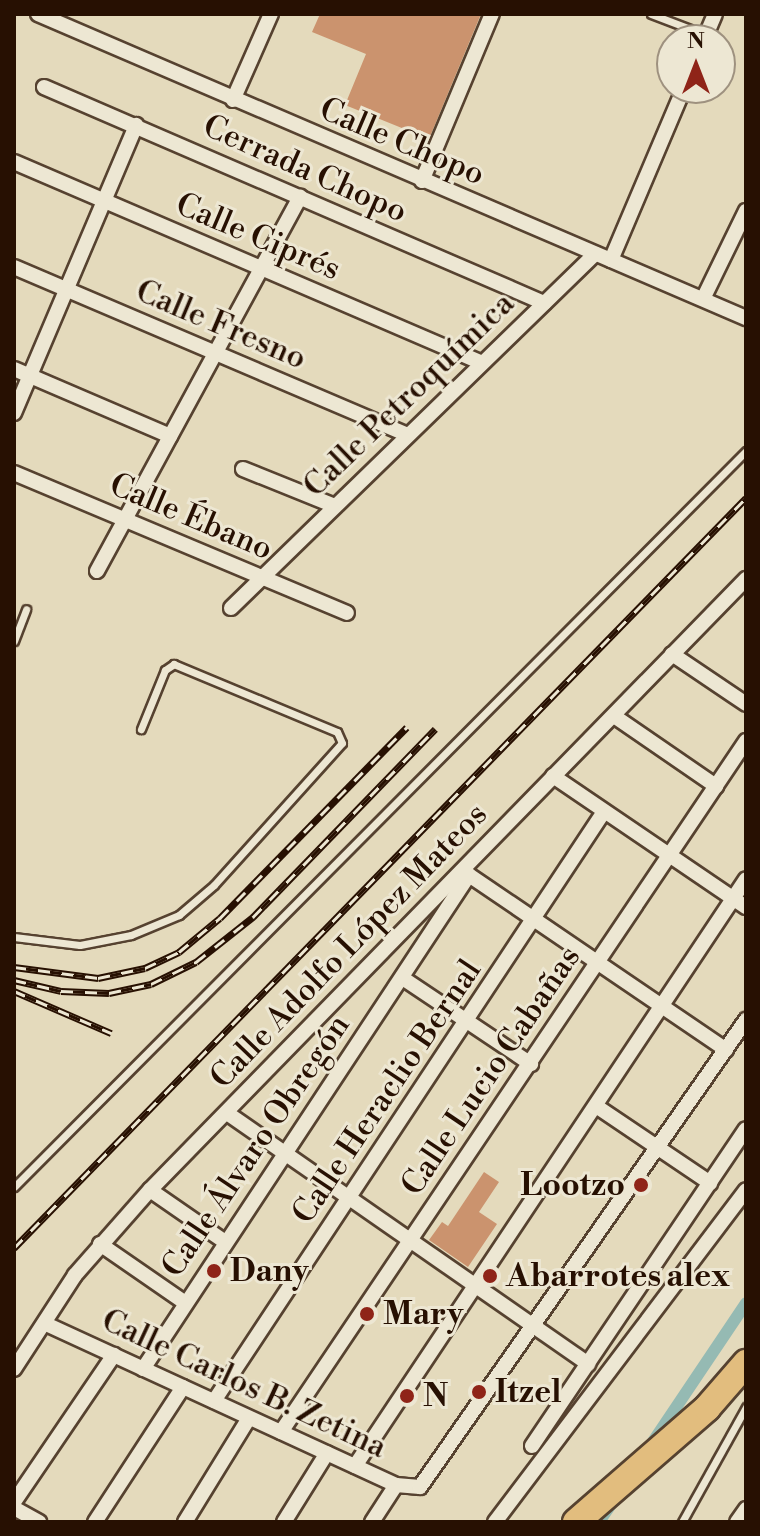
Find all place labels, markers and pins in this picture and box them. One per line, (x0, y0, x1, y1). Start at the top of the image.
place label: Lootzo (520, 1166, 625, 1204)
marker: Lootzo (632, 1176, 650, 1194)
place label: Dany (230, 1252, 309, 1290)
place label: Abarrotes alex (506, 1257, 730, 1295)
marker: Dany (205, 1262, 223, 1280)
marker: Abarrotes alex (481, 1267, 499, 1285)
place label: Mary (383, 1295, 463, 1333)
marker: Mary (358, 1305, 376, 1323)
place label: Itzel (495, 1373, 562, 1411)
place label: N (423, 1377, 448, 1415)
marker: Itzel (470, 1383, 488, 1401)
marker: N (398, 1387, 416, 1405)

